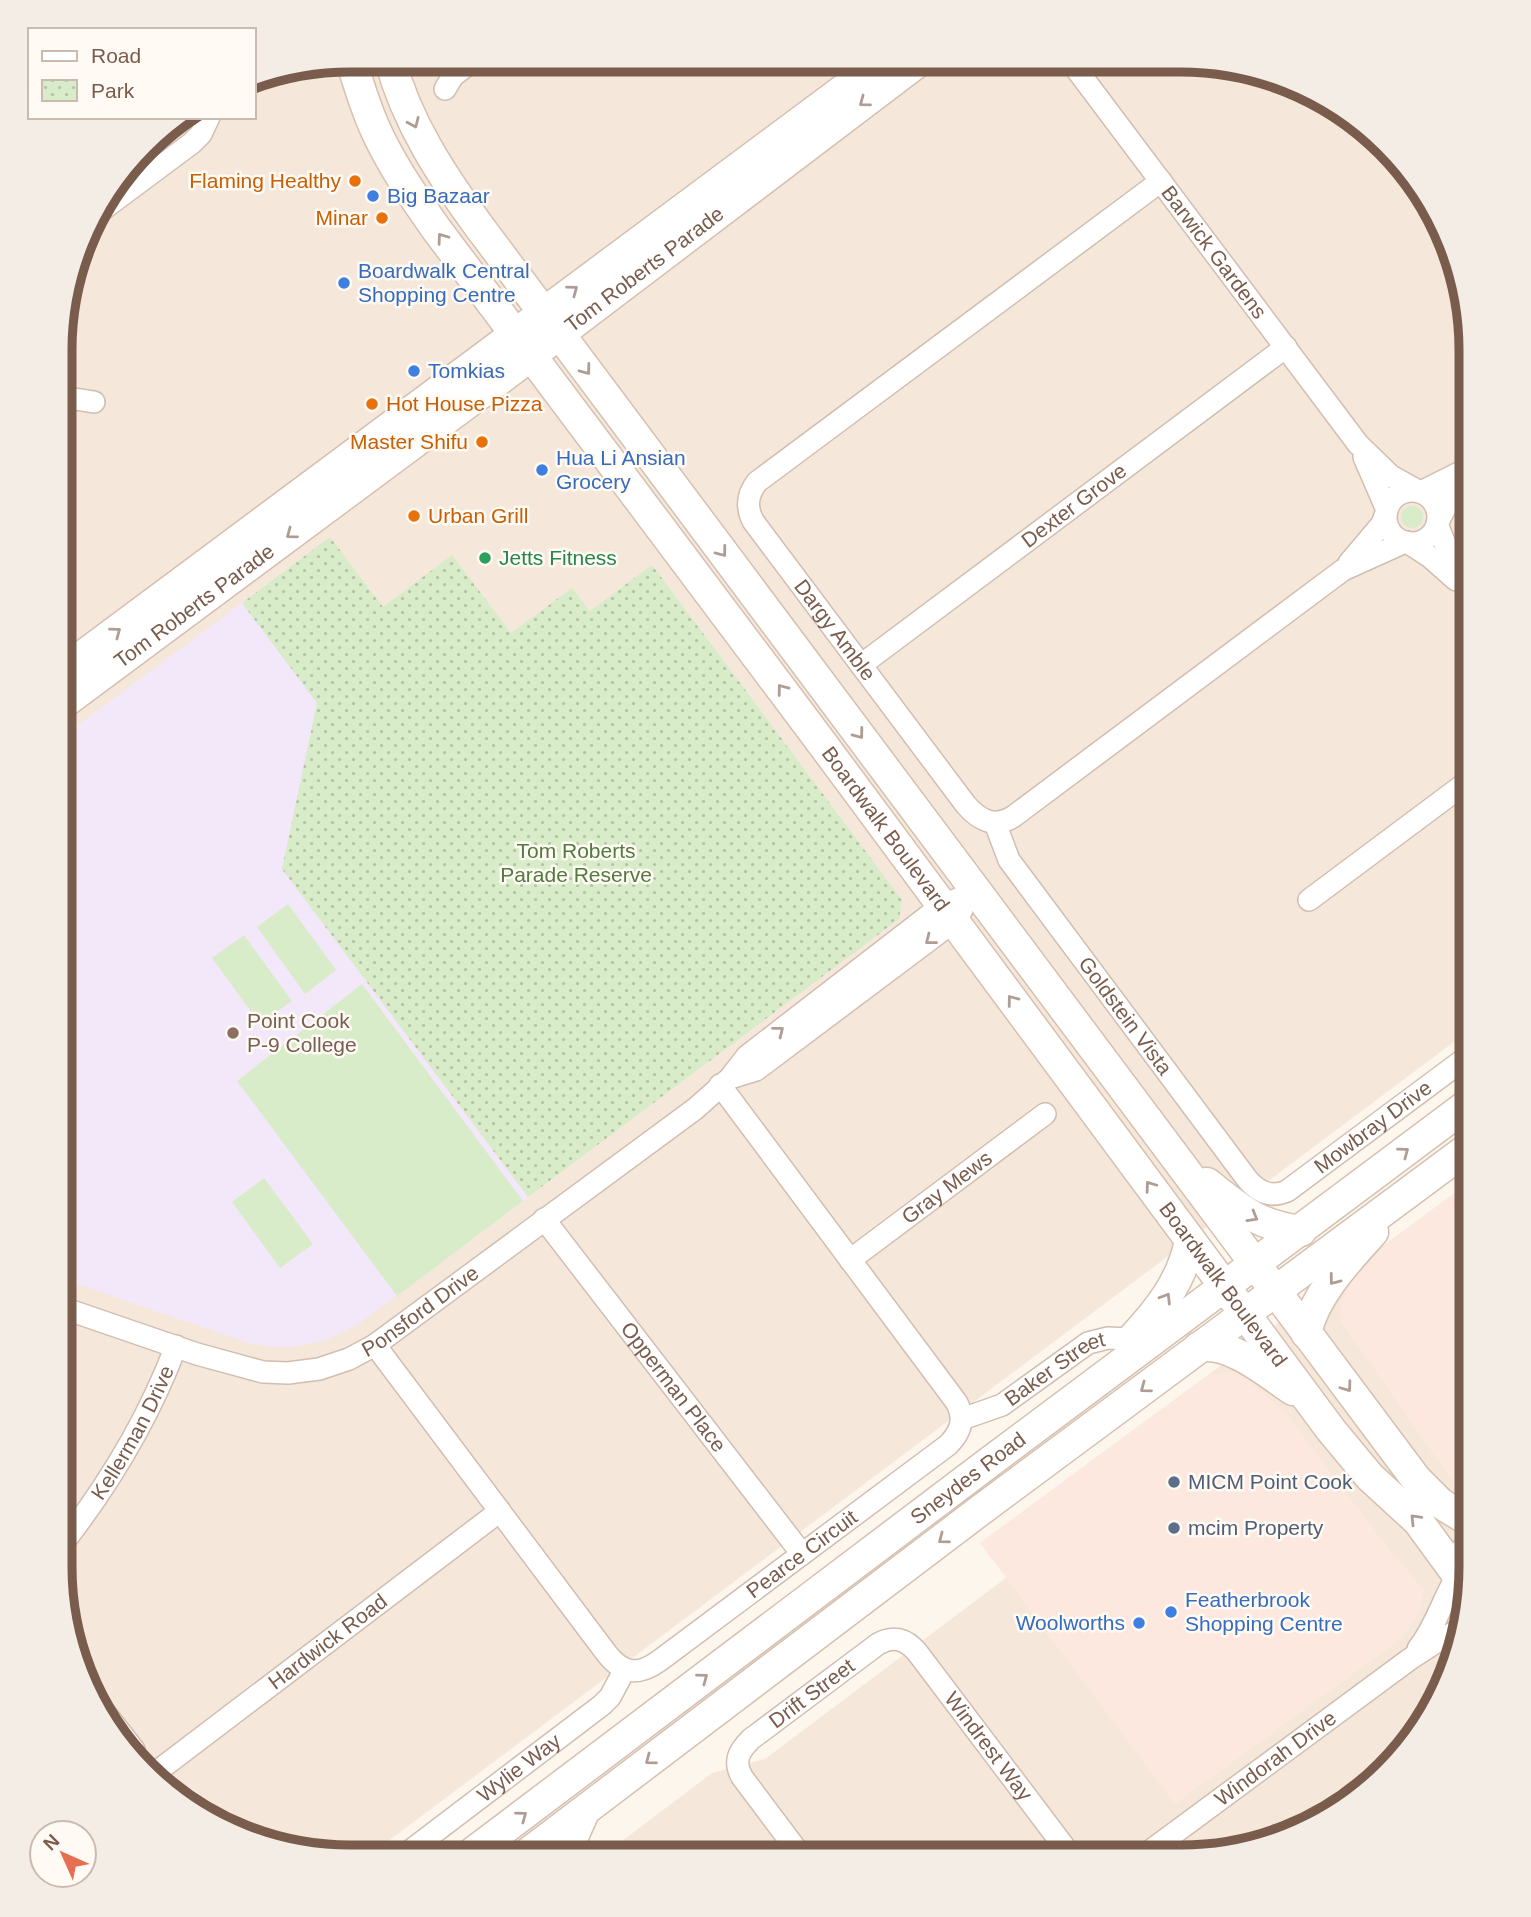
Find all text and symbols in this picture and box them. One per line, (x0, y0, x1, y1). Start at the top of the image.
legend (28, 28, 256, 119)
text: Road (91, 44, 141, 67)
text: Park (91, 79, 135, 102)
one-way arrow (859, 94, 872, 106)
one-way arrow (406, 116, 420, 129)
place label: Flaming Healthy (189, 169, 341, 192)
marker: Flaming Healthy (347, 173, 363, 189)
street label: Barwick Gardens (1157, 181, 1272, 323)
place label: Big Bazaar (387, 184, 490, 207)
marker: Big Bazaar (365, 188, 381, 204)
street label: Tom Roberts Parade (560, 202, 728, 337)
place label: Minar (315, 206, 368, 229)
marker: Minar (374, 210, 390, 226)
one-way arrow (438, 233, 450, 246)
place label: Boardwalk Central Shopping Centre (358, 259, 530, 306)
marker: Boardwalk Central Shopping Centre (336, 275, 352, 291)
one-way arrow (565, 286, 578, 298)
place label: Tomkias (428, 359, 505, 382)
one-way arrow (577, 362, 590, 375)
marker: Tomkias (406, 363, 422, 379)
place label: Hot House Pizza (386, 392, 543, 415)
marker: Hot House Pizza (364, 396, 380, 412)
place label: Master Shifu (350, 430, 468, 453)
marker: Master Shifu (474, 434, 490, 450)
place label: Hua Li Ansian Grocery (556, 446, 686, 493)
street label: Dexter Grove (1017, 459, 1131, 552)
marker: Hua Li Ansian Grocery (534, 462, 550, 478)
place label: Urban Grill (428, 504, 528, 527)
marker: Urban Grill (406, 508, 422, 524)
one-way arrow (286, 525, 299, 538)
street label: Tom Roberts Parade (110, 539, 278, 672)
one-way arrow (714, 544, 727, 557)
place label: Jetts Fitness (499, 546, 617, 569)
marker: Jetts Fitness (477, 550, 493, 566)
street label: Dargy Amble (790, 575, 881, 685)
one-way arrow (108, 627, 121, 640)
one-way arrow (778, 684, 790, 697)
one-way arrow (851, 726, 864, 738)
street label: Boardwalk Boulevard (818, 742, 954, 915)
park label: Tom Roberts Parade Reserve (500, 839, 652, 886)
one-way arrow (925, 931, 938, 944)
street label: Goldstein Vista (1074, 952, 1177, 1079)
one-way arrow (1008, 996, 1020, 1008)
place label: Point Cook P-9 College (247, 1009, 357, 1056)
marker: Point Cook P-9 College (225, 1025, 241, 1041)
one-way arrow (771, 1027, 783, 1040)
street label: Mowbray Drive (1310, 1076, 1436, 1178)
street label: Gray Mews (897, 1146, 996, 1228)
one-way arrow (1396, 1148, 1409, 1161)
one-way arrow (1145, 1181, 1158, 1194)
street label: Boardwalk Boulevard (1155, 1198, 1292, 1371)
one-way arrow (1246, 1209, 1259, 1222)
street label: Ponsford Drive (358, 1261, 483, 1361)
one-way arrow (1330, 1272, 1342, 1284)
one-way arrow (1158, 1292, 1171, 1305)
street label: Opperman Place (617, 1317, 731, 1456)
street label: Baker Street (1000, 1327, 1107, 1410)
street label: Kellerman Drive (86, 1362, 178, 1504)
one-way arrow (1140, 1380, 1152, 1392)
one-way arrow (1339, 1380, 1351, 1392)
street label: Sneydes Road (906, 1427, 1030, 1529)
place label: MICM Point Cook (1188, 1470, 1353, 1493)
marker: MICM Point Cook (1166, 1474, 1182, 1490)
street label: Pearce Circuit (742, 1505, 862, 1602)
one-way arrow (1410, 1514, 1423, 1527)
place label: mcim Property (1188, 1516, 1324, 1539)
marker: mcim Property (1166, 1520, 1182, 1536)
one-way arrow (938, 1531, 951, 1544)
place label: Featherbrook Shopping Centre (1185, 1588, 1343, 1635)
street label: Hardwick Road (264, 1589, 391, 1694)
marker: Featherbrook Shopping Centre (1163, 1604, 1179, 1620)
place label: Woolworths (1016, 1611, 1125, 1634)
marker: Woolworths (1131, 1615, 1147, 1631)
street label: Drift Street (764, 1654, 859, 1732)
one-way arrow (695, 1674, 708, 1686)
street label: Windrest Way (940, 1687, 1037, 1805)
street label: Windorah Drive (1210, 1706, 1340, 1810)
street label: Wylie Way (473, 1728, 565, 1807)
one-way arrow (645, 1751, 658, 1764)
one-way arrow (514, 1811, 527, 1824)
north arrow (28, 1819, 98, 1889)
text: N (39, 1830, 64, 1855)

